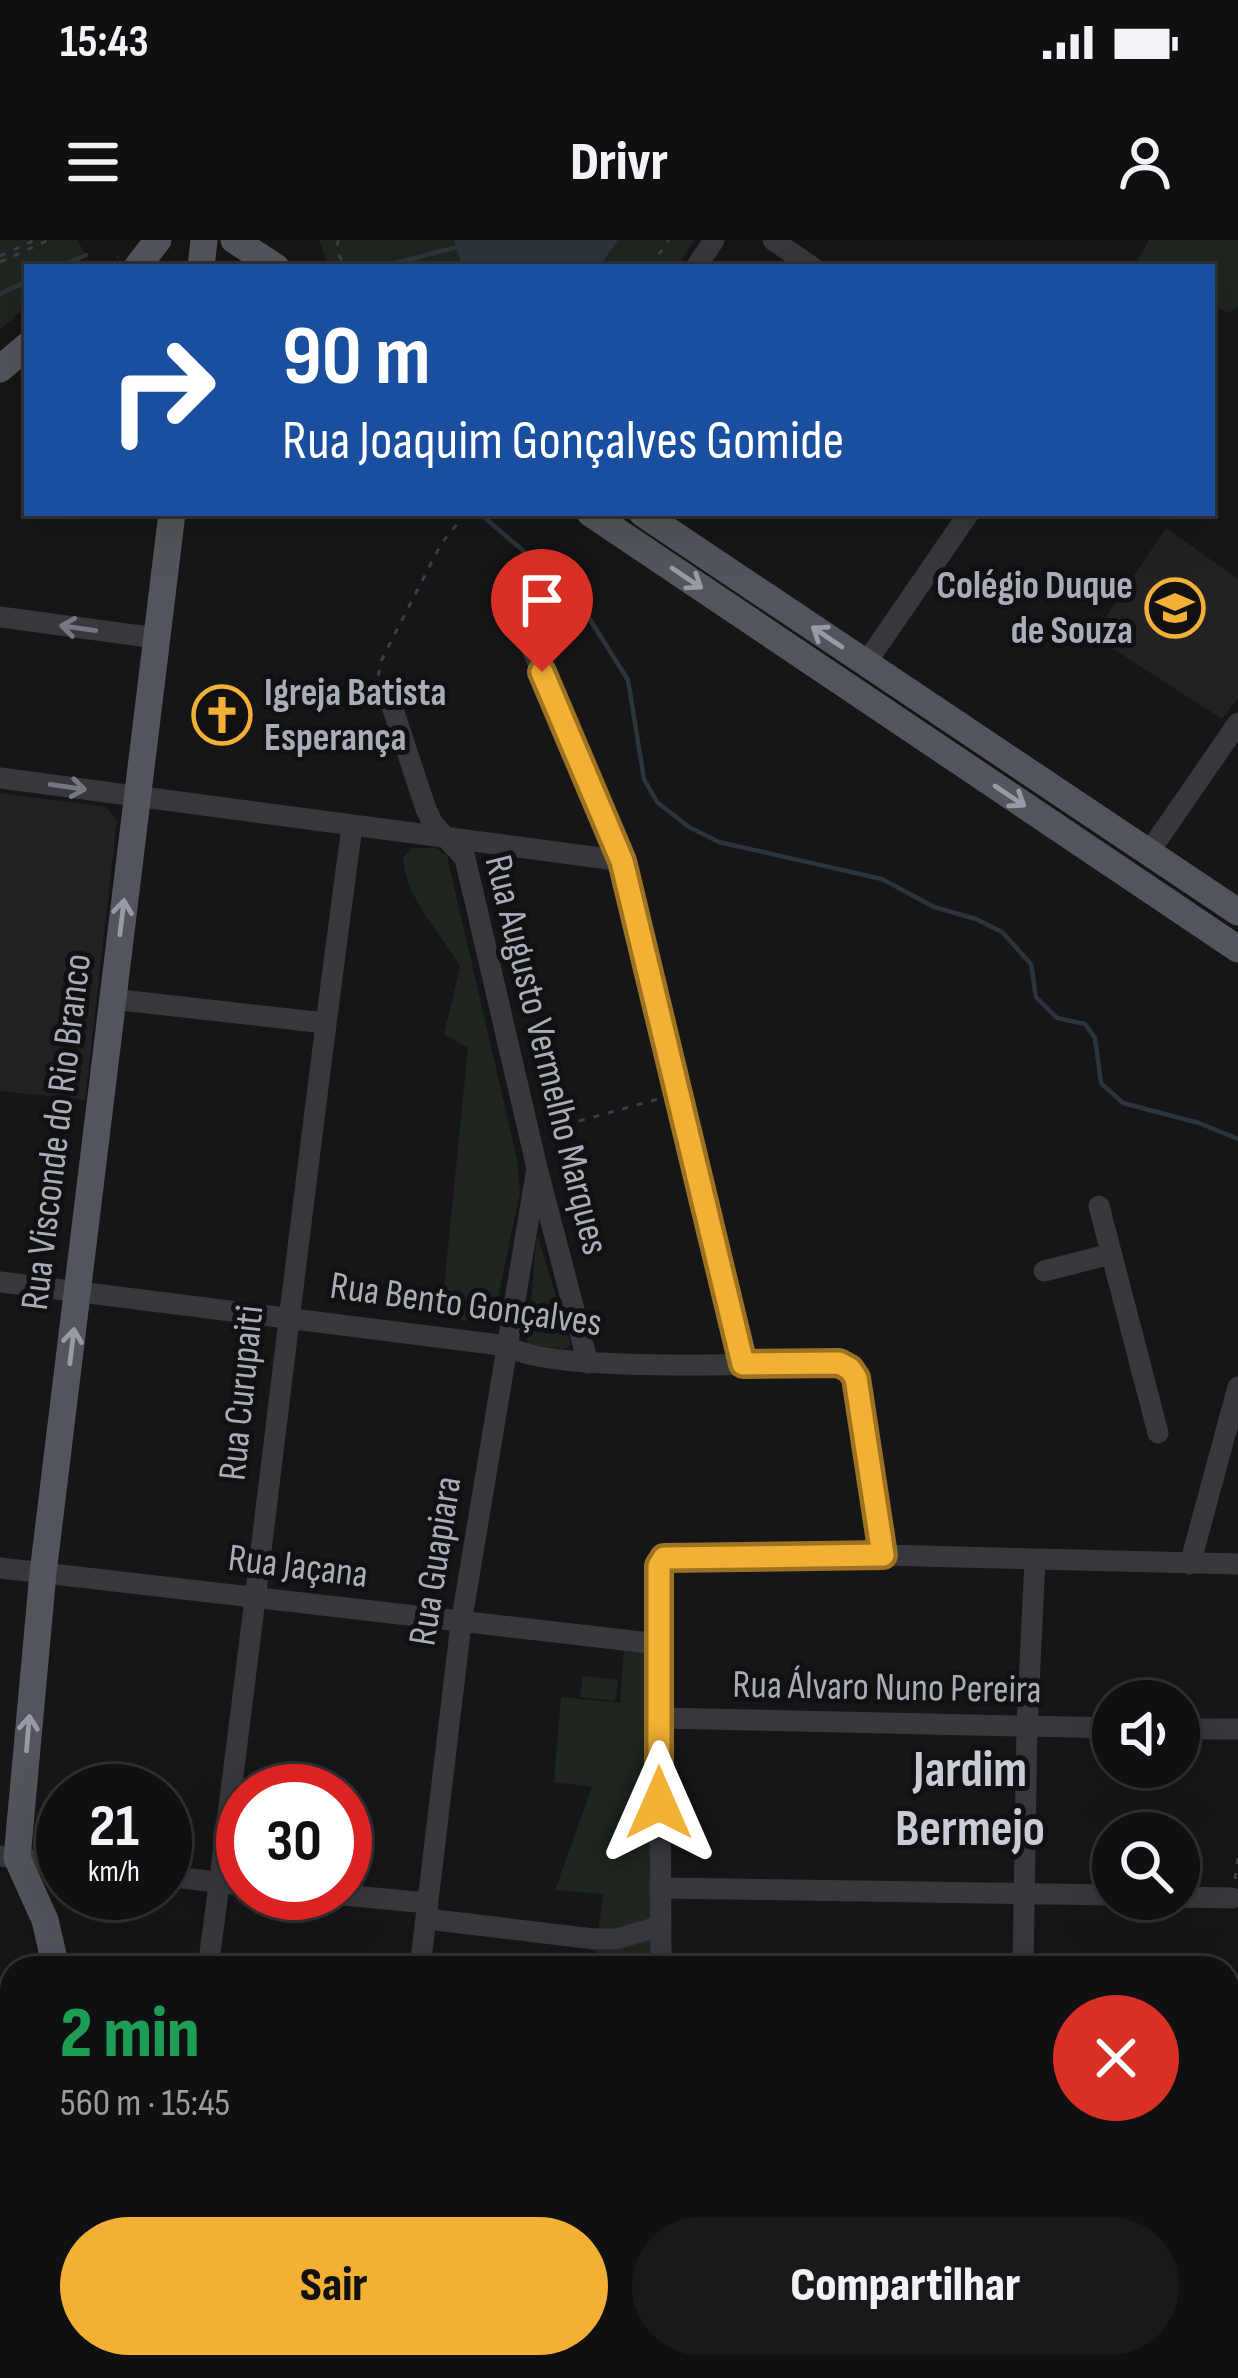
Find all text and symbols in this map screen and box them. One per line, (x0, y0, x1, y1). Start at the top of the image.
text: 15:43 (60, 15, 149, 70)
icon: menu (60, 129, 126, 195)
icon: person (1112, 129, 1178, 195)
text: Drivr (570, 130, 668, 195)
text: 90 m (282, 307, 431, 408)
icon: right (84, 312, 240, 468)
text: Rua Joaquim Gonçalves Gomide (282, 409, 844, 474)
pin (491, 549, 593, 672)
place label: Colégio Duque de Souza (936, 563, 1133, 655)
one-way arrow (670, 566, 703, 591)
icon: arrive (509, 567, 575, 633)
school or university icon: Colégio Duque de Souza (1144, 577, 1206, 639)
one-way arrow (59, 616, 98, 639)
one-way arrow (810, 624, 844, 649)
place label: Igreja Batista Esperança (264, 670, 446, 762)
church icon: Igreja Batista Esperança (191, 684, 253, 746)
one-way arrow (48, 777, 87, 799)
one-way arrow (993, 784, 1027, 809)
street label: Rua Augusto Vermelho Marques (474, 851, 618, 1259)
one-way arrow (111, 898, 133, 937)
street label: Rua Visconde do Rio Branco (12, 951, 102, 1313)
street label: Rua Bento Gonçalves (327, 1263, 605, 1347)
street label: Rua Curupaiti (209, 1303, 275, 1483)
one-way arrow (61, 1327, 83, 1366)
street label: Rua Guapiara (399, 1473, 473, 1649)
street label: Rua Jaçana (225, 1535, 371, 1599)
street label: Rua Álvaro Nuno Pereira (732, 1662, 1042, 1714)
map controls (1092, 1680, 1200, 1920)
button: sound (1092, 1680, 1200, 1788)
one-way arrow (17, 1714, 40, 1753)
position arrow (596, 1740, 722, 1866)
district label: Jardim Bermejo (895, 1740, 1045, 1860)
speed limit sign: 30 (216, 1764, 372, 1920)
text: 21 (89, 1791, 139, 1863)
button: search (1092, 1812, 1200, 1920)
text: km/h (88, 1854, 140, 1890)
text: 2 min (60, 1991, 200, 2078)
button: close (1053, 1995, 1179, 2121)
text: 560 m · 15:45 (60, 2080, 230, 2127)
button: Sair (60, 2217, 608, 2355)
button: Compartilhar (632, 2217, 1179, 2355)

